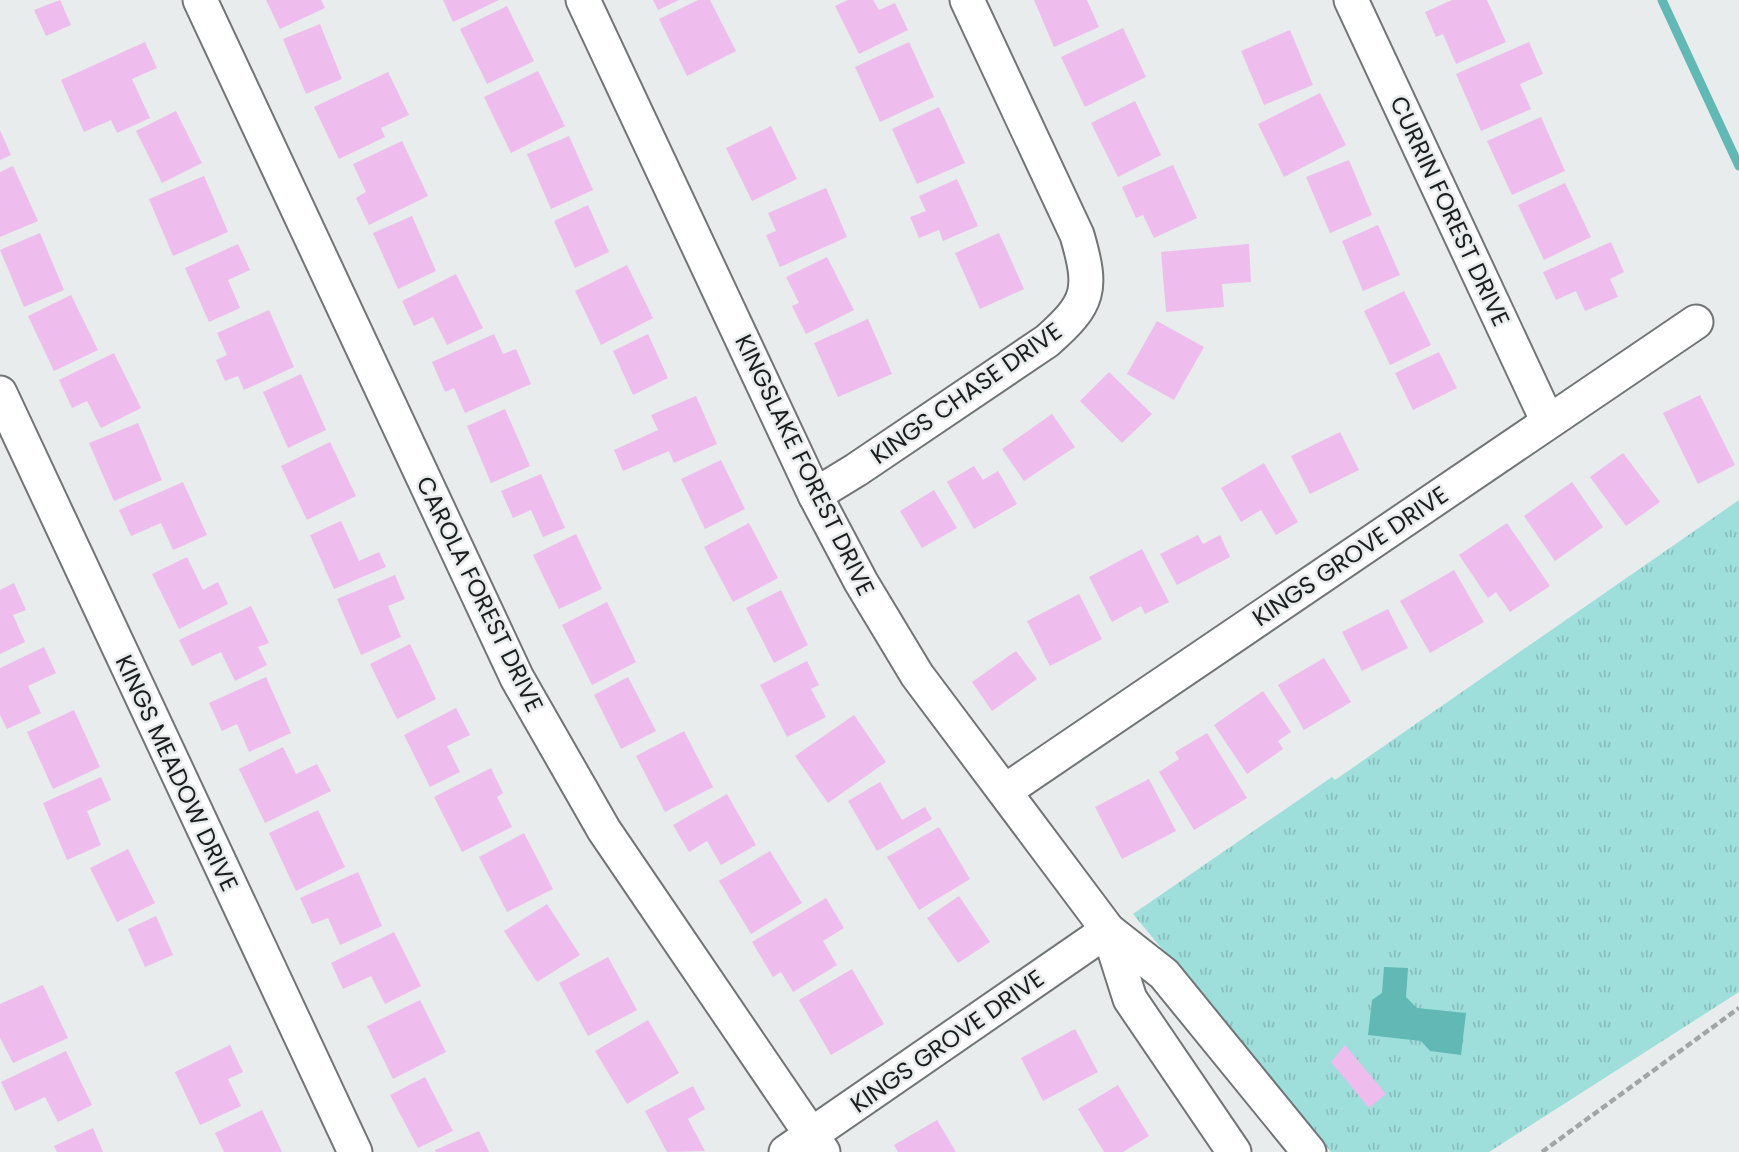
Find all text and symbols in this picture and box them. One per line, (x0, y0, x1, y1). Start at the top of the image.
street label: CURRIN FOREST DRIVE (1382, 91, 1518, 331)
street label: KINGS CHASE DRIVE (864, 315, 1068, 471)
street label: KINGSLAKE FOREST DRIVE (727, 329, 883, 601)
street label: CAROLA FOREST DRIVE (409, 471, 551, 717)
street label: KINGS GROVE DRIVE (1246, 478, 1454, 634)
street label: KINGS MEADOW DRIVE (108, 650, 246, 896)
street label: KINGS GROVE DRIVE (844, 962, 1050, 1120)

